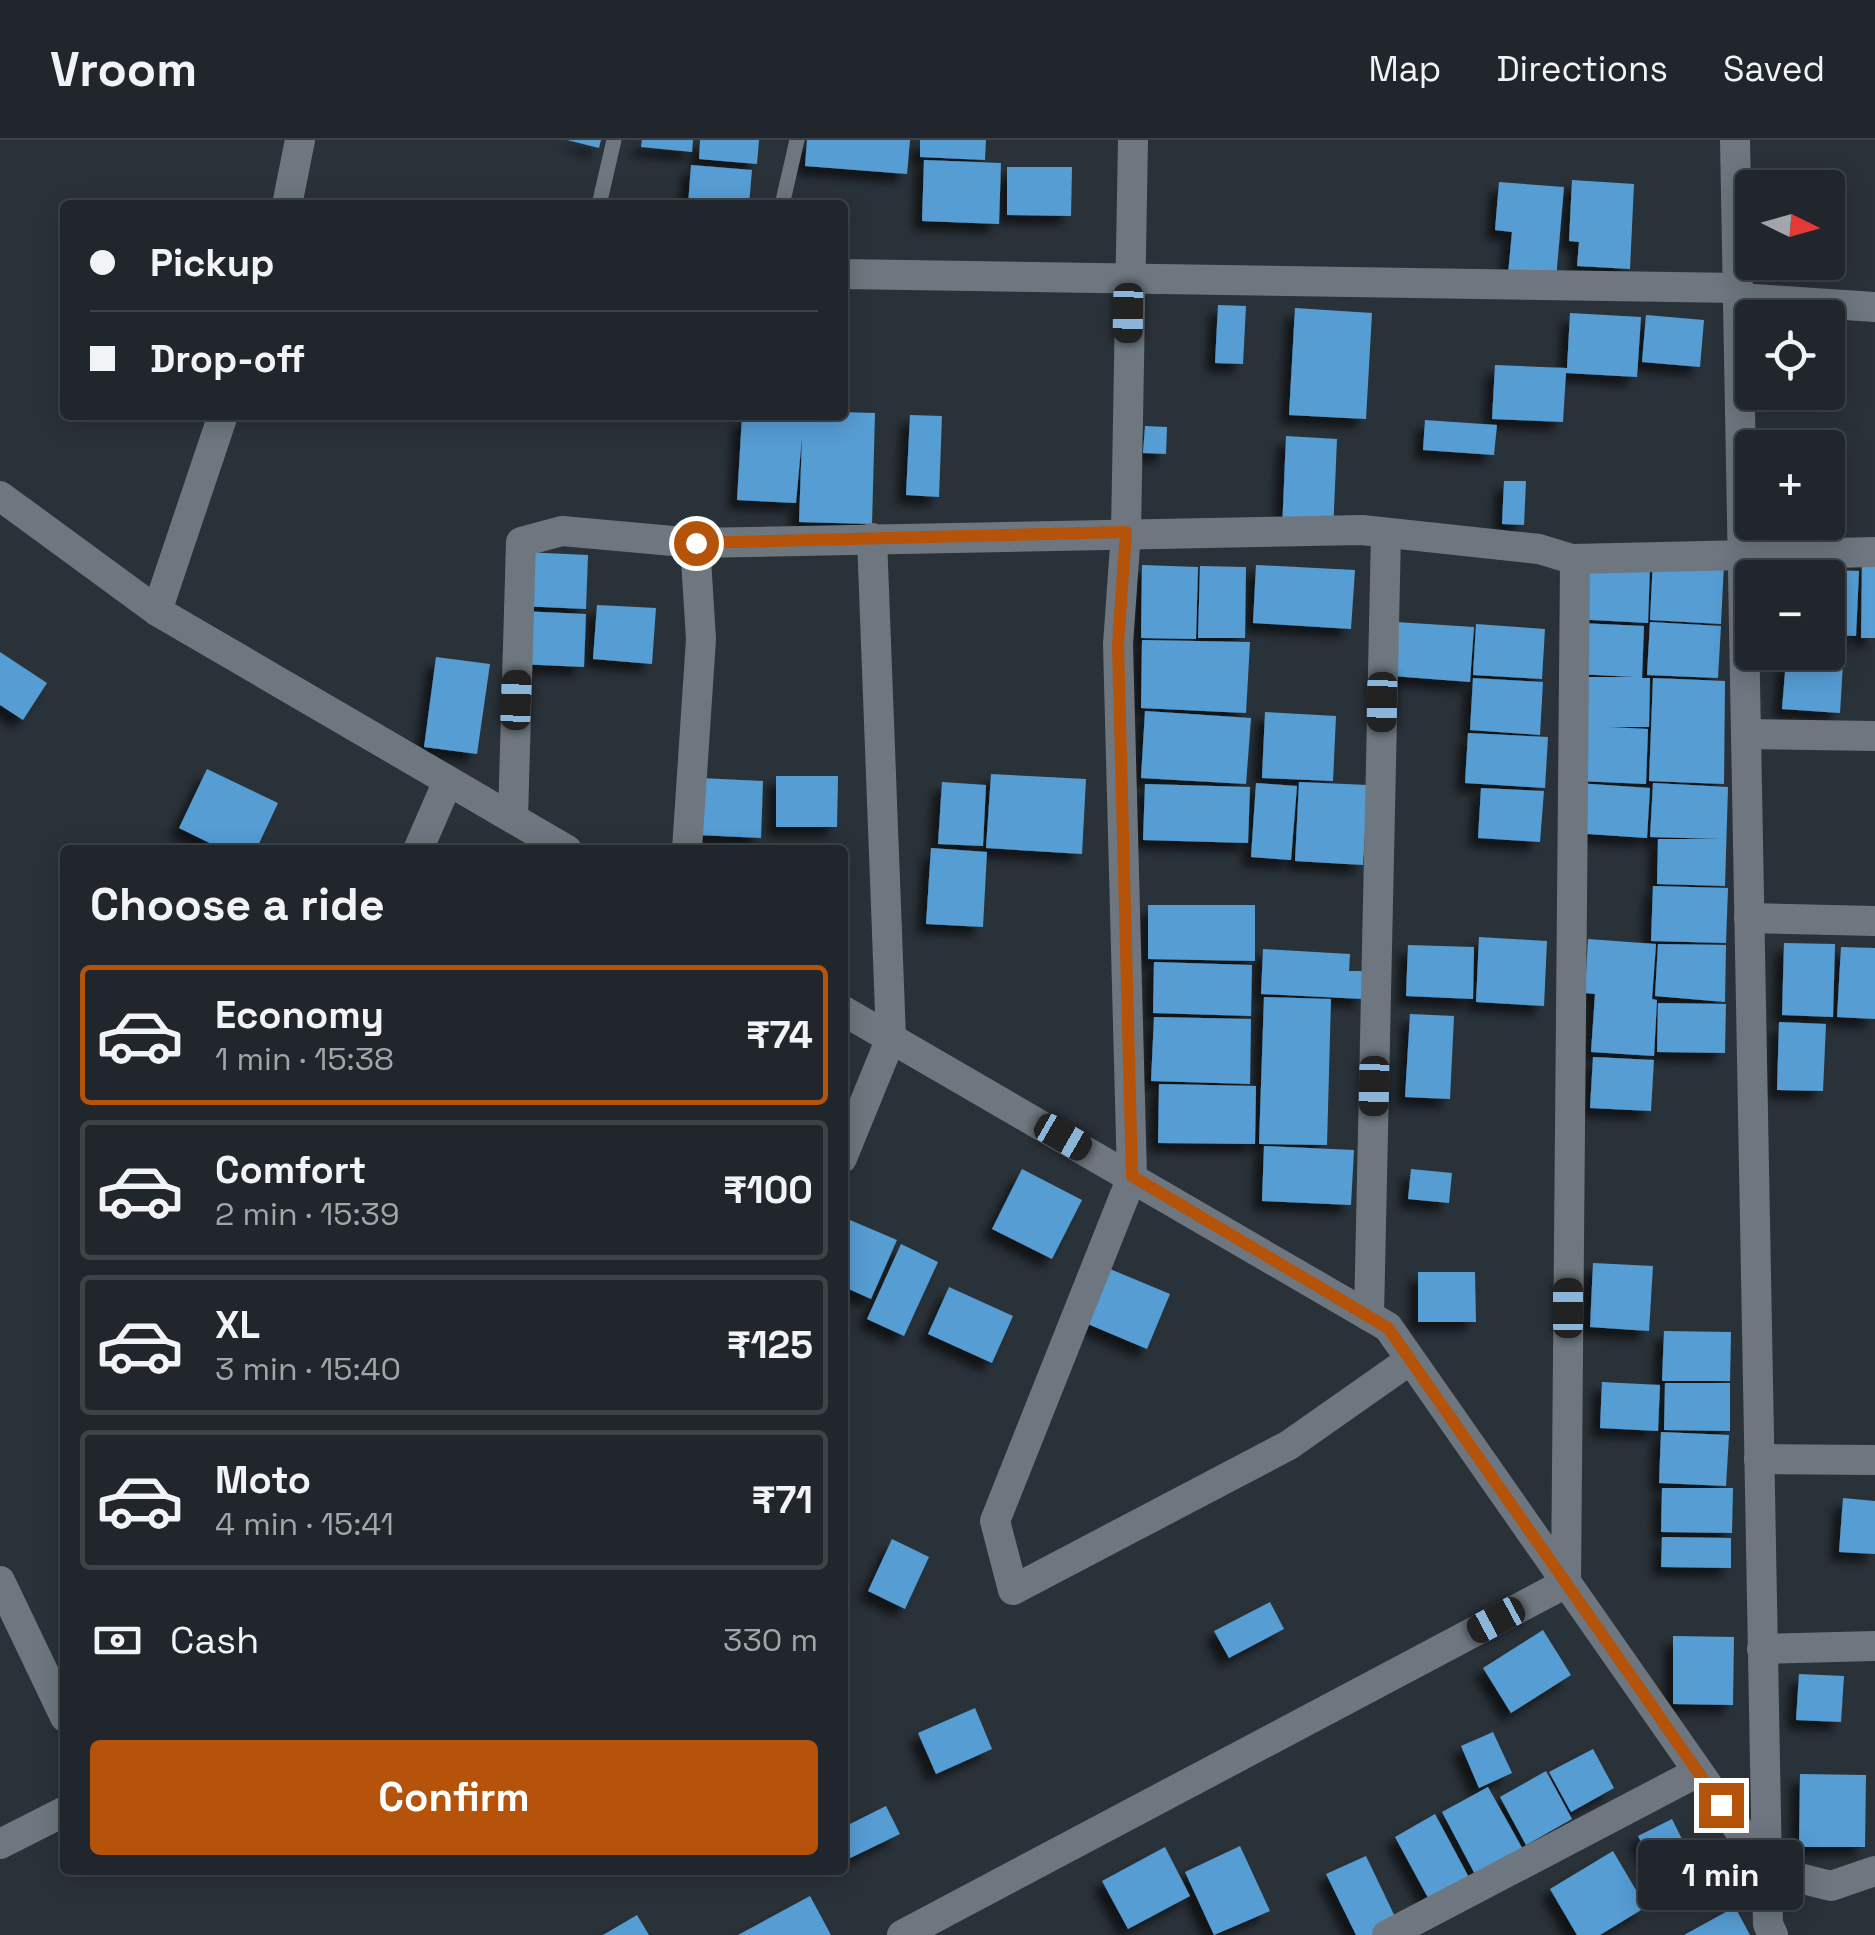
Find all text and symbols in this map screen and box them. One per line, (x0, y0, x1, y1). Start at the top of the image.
text: Vroom (50, 39, 197, 100)
text: Map (1368, 47, 1441, 91)
text: Directions (1496, 47, 1668, 91)
text: Saved (1723, 47, 1825, 91)
north arrow (1735, 170, 1845, 280)
map controls (1735, 170, 1845, 670)
text: Pickup (150, 239, 274, 287)
car (1112, 283, 1144, 343)
button: locate (1735, 300, 1845, 410)
text: Drop-off (150, 335, 305, 383)
button: + (1735, 430, 1845, 540)
route start (674, 521, 719, 566)
button: − (1735, 560, 1845, 670)
car (500, 669, 532, 731)
car (1366, 672, 1398, 732)
text: Choose a ride (90, 876, 385, 933)
icon: car (95, 990, 185, 1080)
text: Economy (215, 991, 384, 1039)
text: ₹74 (746, 1011, 813, 1059)
text: 1 min · 15:38 (215, 1039, 394, 1079)
car (1358, 1056, 1390, 1116)
car (1030, 1109, 1096, 1165)
icon: car (95, 1145, 185, 1235)
text: Comfort (215, 1146, 366, 1194)
text: ₹100 (723, 1166, 813, 1214)
text: 2 min · 15:39 (215, 1194, 399, 1234)
car (1553, 1278, 1583, 1338)
icon: car (95, 1300, 185, 1390)
text: XL (215, 1301, 260, 1349)
text: ₹125 (727, 1321, 813, 1369)
text: 3 min · 15:40 (215, 1349, 401, 1389)
icon: car (95, 1455, 185, 1545)
text: Moto (215, 1456, 311, 1504)
text: ₹71 (752, 1476, 813, 1524)
text: 4 min · 15:41 (215, 1504, 394, 1544)
car (1462, 1593, 1530, 1647)
icon: cash (90, 1613, 145, 1668)
text: Cash (170, 1616, 259, 1664)
text: 330 m (723, 1620, 818, 1660)
button: Confirm (90, 1740, 818, 1855)
route end (1699, 1783, 1744, 1828)
callout: 1 min (1638, 1840, 1804, 1910)
text: 1 min (1681, 1855, 1760, 1895)

